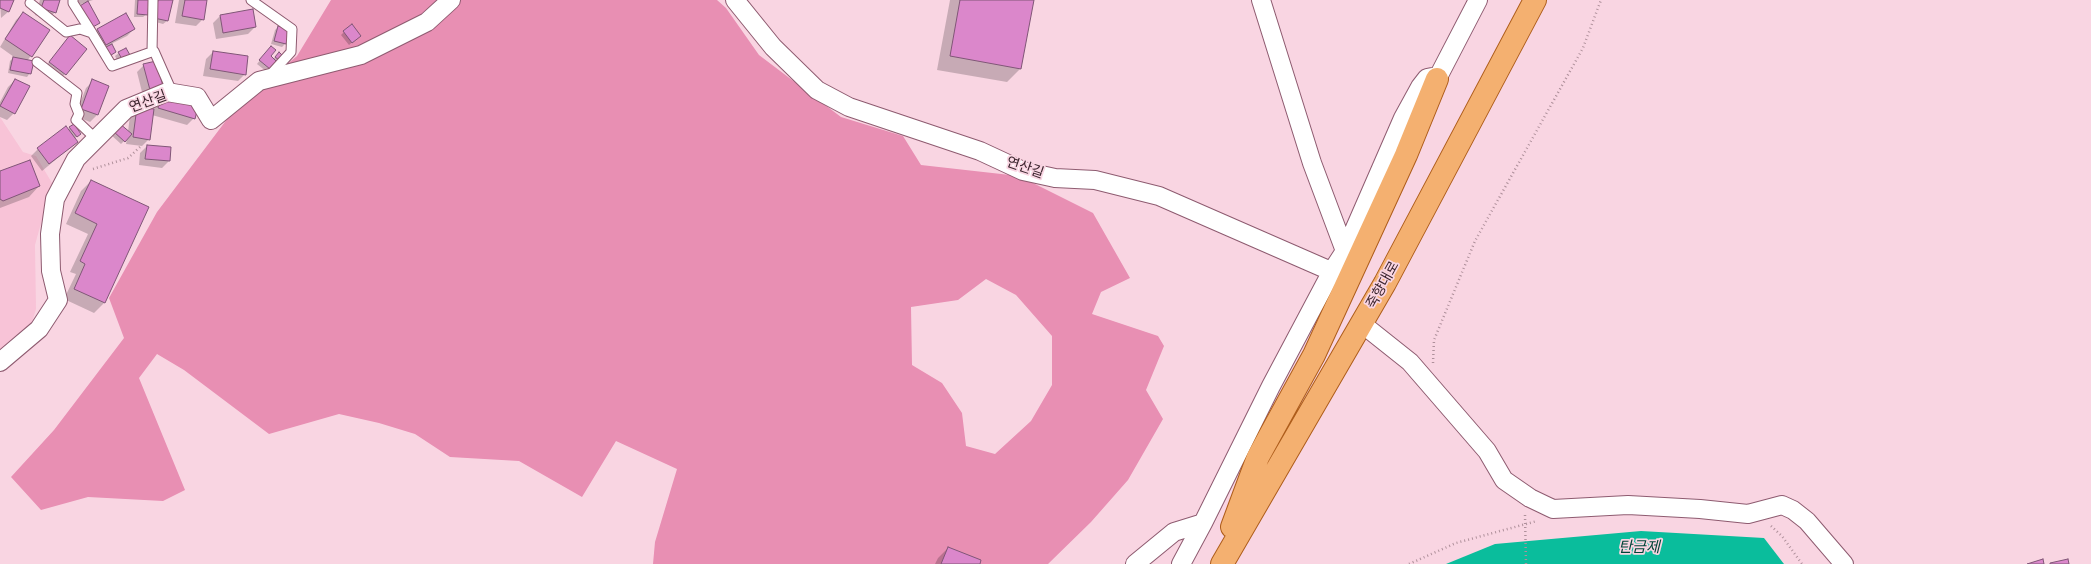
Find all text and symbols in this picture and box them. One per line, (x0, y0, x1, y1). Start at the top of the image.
street label: 연산길 (127, 87, 169, 117)
street label: 연산길 (1004, 154, 1046, 182)
street label: 죽향대로 (1363, 258, 1403, 312)
water label: 탄금제 (1618, 539, 1660, 557)

